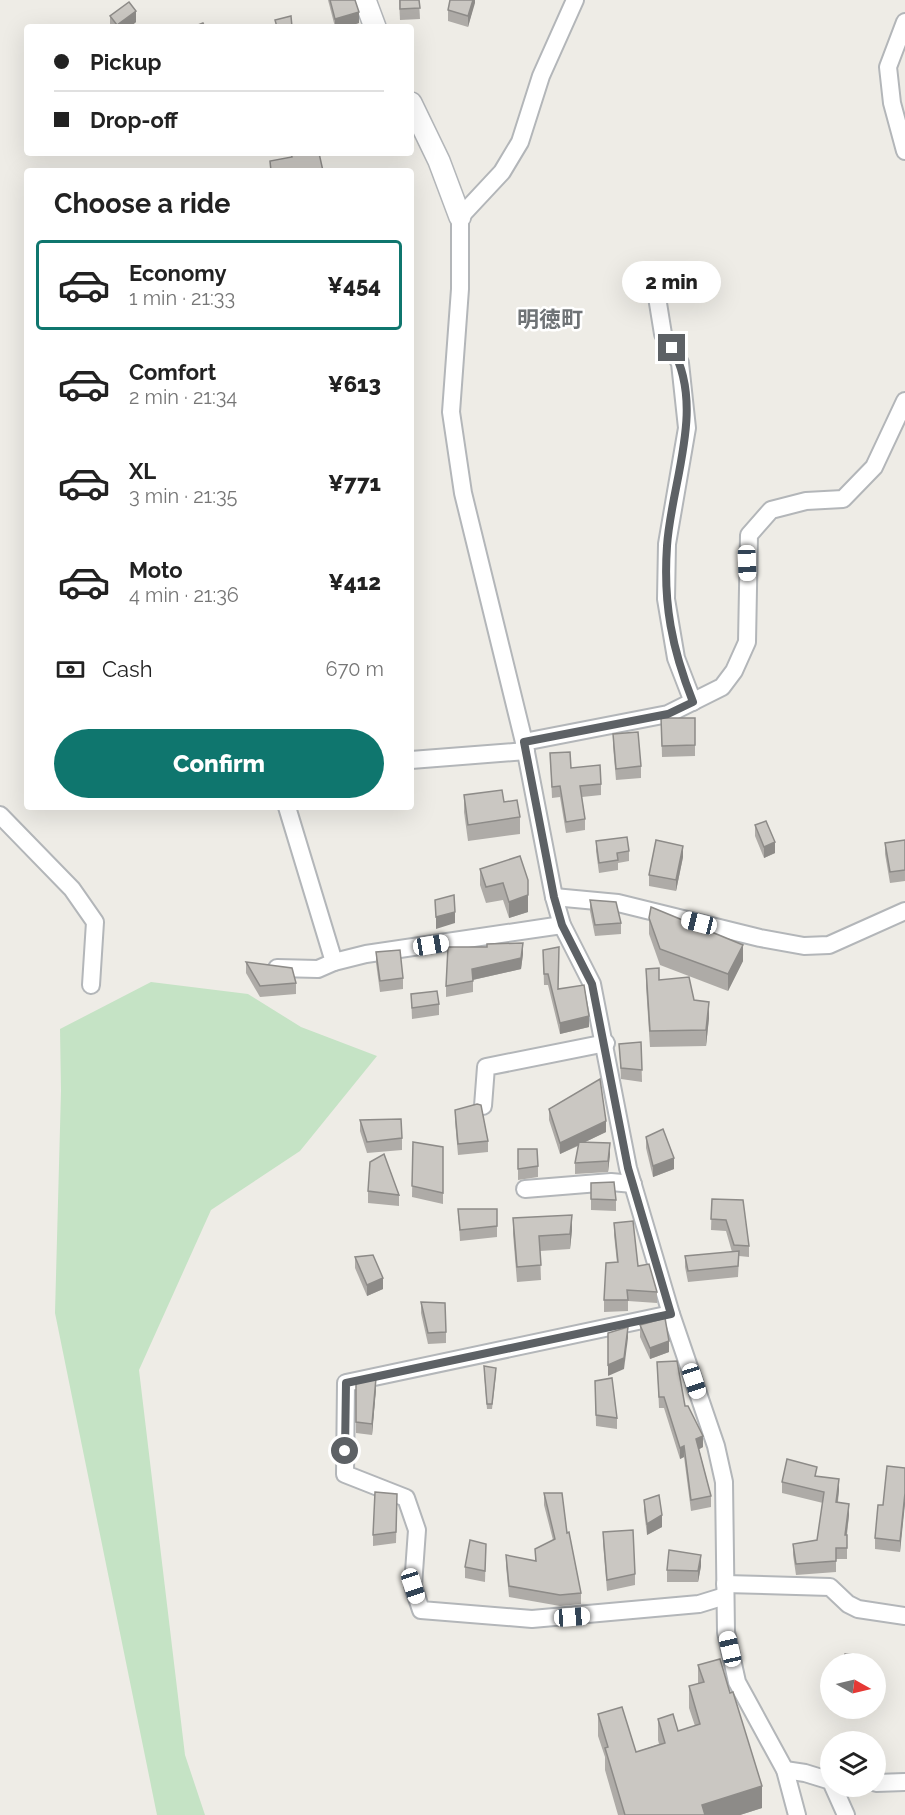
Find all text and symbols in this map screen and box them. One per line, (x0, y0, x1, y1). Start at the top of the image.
text: Pickup (90, 49, 162, 75)
text: Drop-off (90, 107, 178, 133)
text: Choose a ride (54, 188, 230, 219)
icon: car (57, 258, 111, 312)
text: Economy (129, 260, 227, 286)
callout: 2 min (622, 261, 722, 303)
text: 2 min (645, 270, 698, 294)
text: ¥454 (327, 272, 381, 298)
text: 1 min · 21:33 (129, 286, 235, 310)
district label: 明徳町 (517, 306, 583, 332)
route end (658, 334, 685, 361)
icon: car (57, 357, 111, 411)
text: Comfort (129, 359, 216, 385)
text: ¥613 (328, 371, 381, 397)
text: 2 min · 21:34 (129, 385, 237, 409)
icon: car (57, 456, 111, 510)
text: XL (129, 458, 156, 484)
text: ¥771 (328, 470, 381, 496)
text: 3 min · 21:35 (129, 484, 237, 508)
car (737, 545, 757, 581)
icon: car (57, 555, 111, 609)
text: Moto (129, 557, 183, 583)
text: ¥412 (328, 569, 381, 595)
text: 4 min · 21:36 (129, 583, 239, 607)
icon: cash (54, 653, 87, 686)
text: Cash (102, 656, 153, 682)
text: 670 m (326, 657, 384, 681)
button: Confirm (54, 729, 384, 798)
car (679, 910, 719, 936)
car (412, 933, 450, 957)
car (680, 1361, 708, 1401)
route start (331, 1437, 358, 1464)
car (399, 1566, 427, 1606)
car (553, 1607, 591, 1627)
car (717, 1629, 743, 1669)
north arrow (820, 1653, 886, 1719)
map controls (820, 1653, 886, 1797)
button: layers (820, 1731, 886, 1797)

